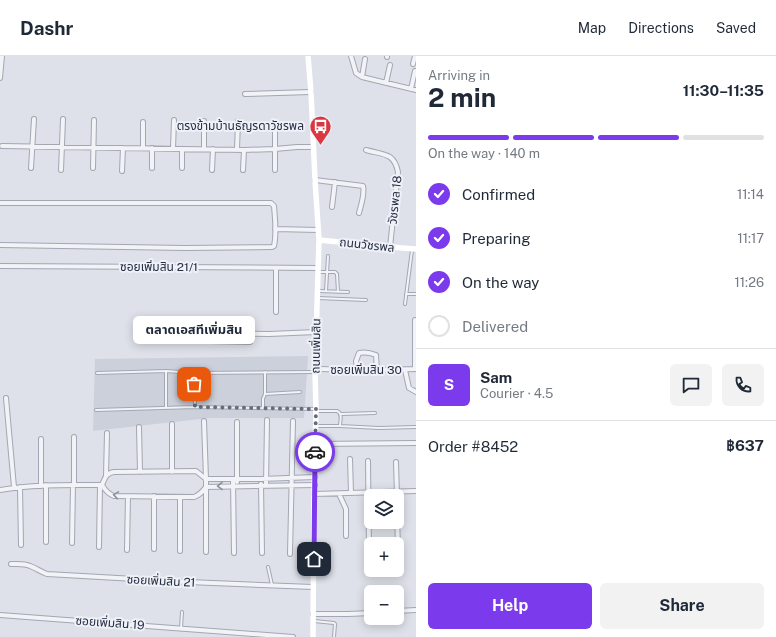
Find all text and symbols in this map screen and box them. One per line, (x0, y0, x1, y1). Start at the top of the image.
text: Dashr (20, 17, 73, 39)
text: Map (578, 20, 606, 36)
text: Directions (628, 20, 694, 36)
text: Saved (716, 20, 756, 36)
text: Arriving in (428, 68, 490, 83)
text: 2 min (428, 82, 496, 113)
text: 11:30–11:35 (683, 82, 764, 99)
bus stop icon: ตรงข้ามบ้านธัญรดาวัชรพล (307, 113, 333, 146)
place label: ตรงข้ามบ้านธัญรดาวัชรพล (177, 119, 304, 133)
text: On the way · 140 m (428, 146, 540, 161)
street label: วัชรพล 18 (385, 175, 405, 225)
icon: check (428, 183, 450, 205)
text: Confirmed (462, 186, 535, 203)
text: 11:14 (737, 187, 764, 202)
icon: check (428, 227, 450, 249)
text: Preparing (462, 230, 531, 247)
text: 11:17 (737, 231, 764, 246)
street label: ถนนวัชรพล (339, 235, 395, 255)
street label: ซอยเพิ่มสิน 21/1 (120, 259, 198, 274)
icon: check (428, 271, 450, 293)
text: On the way (462, 274, 539, 291)
text: 11:26 (734, 275, 764, 290)
callout: ตลาดเอสทีเพิ่มสิน (133, 316, 255, 344)
street label: ถนนเพิ่มสิน (307, 318, 323, 374)
text: Delivered (462, 318, 528, 335)
text: ตลาดเอสทีเพิ่มสิน (146, 322, 242, 337)
street label: ซอยเพิ่มสิน 30 (330, 362, 402, 377)
button: chat (670, 364, 712, 406)
button: phone (722, 364, 764, 406)
pin (177, 367, 211, 401)
text: Sam (480, 369, 512, 386)
icon: bag (183, 373, 205, 395)
text: S (444, 376, 454, 393)
text: Courier · 4.5 (480, 386, 553, 401)
courier (295, 432, 335, 472)
text: ฿637 (726, 437, 764, 454)
text: Order #8452 (428, 438, 518, 455)
icon: car (304, 441, 326, 463)
one-way arrow (217, 482, 223, 490)
map controls (364, 489, 404, 625)
button: layers (364, 489, 404, 529)
one-way arrow (112, 491, 119, 500)
button: + (364, 537, 404, 577)
pin (297, 542, 331, 576)
icon: home (303, 548, 325, 570)
street label: ซอยเพิ่มสิน 21 (126, 571, 196, 590)
button: Help (428, 583, 592, 629)
button: Share (600, 583, 764, 629)
button: − (364, 585, 404, 625)
street label: ซอยเพิ่มสิน 19 (75, 612, 145, 632)

